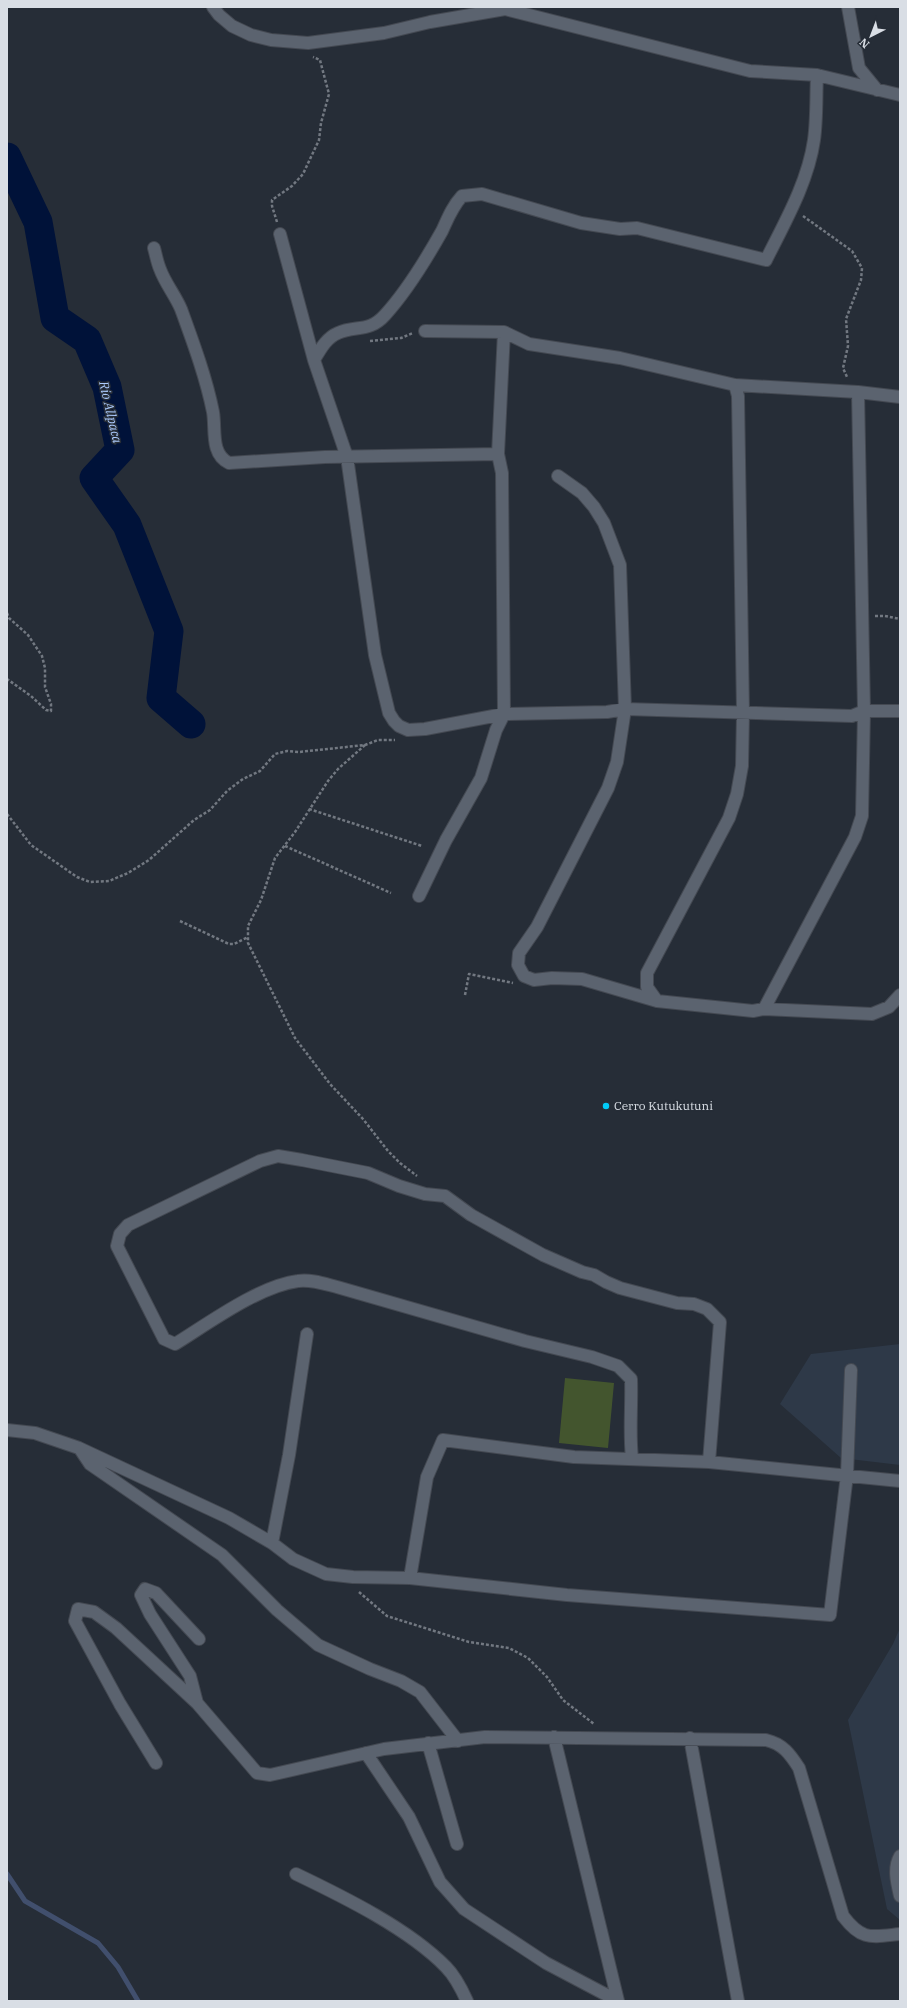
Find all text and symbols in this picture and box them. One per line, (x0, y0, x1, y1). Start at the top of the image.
north arrow (851, 16, 891, 56)
text: N (856, 35, 872, 52)
water label: Río Allpaca (95, 378, 126, 445)
place label: Cerro Kutukutuni (614, 1098, 713, 1113)
marker: Cerro Kutukutuni (601, 1101, 611, 1111)

